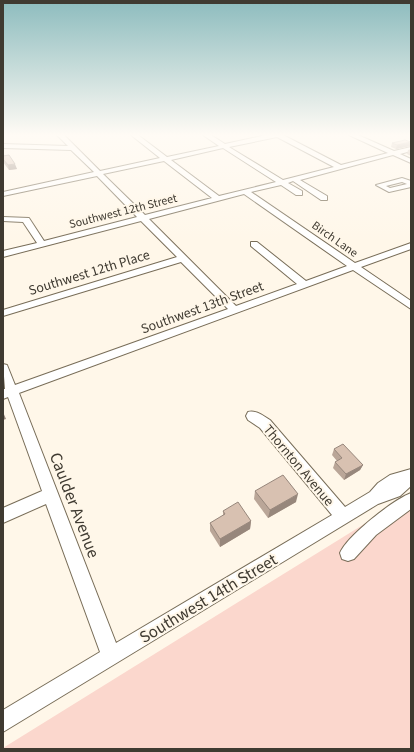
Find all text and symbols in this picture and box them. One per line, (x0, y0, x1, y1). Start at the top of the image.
street label: Southwest 12th Street (67, 190, 179, 233)
street label: Birch Lane (308, 217, 361, 262)
street label: Southwest 12th Place (26, 245, 152, 301)
street label: Southwest 13th Street (138, 276, 267, 339)
street label: Thornton Avenue (258, 421, 338, 511)
street label: Caulder Avenue (43, 449, 105, 562)
street label: Southwest 14th Street (135, 548, 282, 650)

